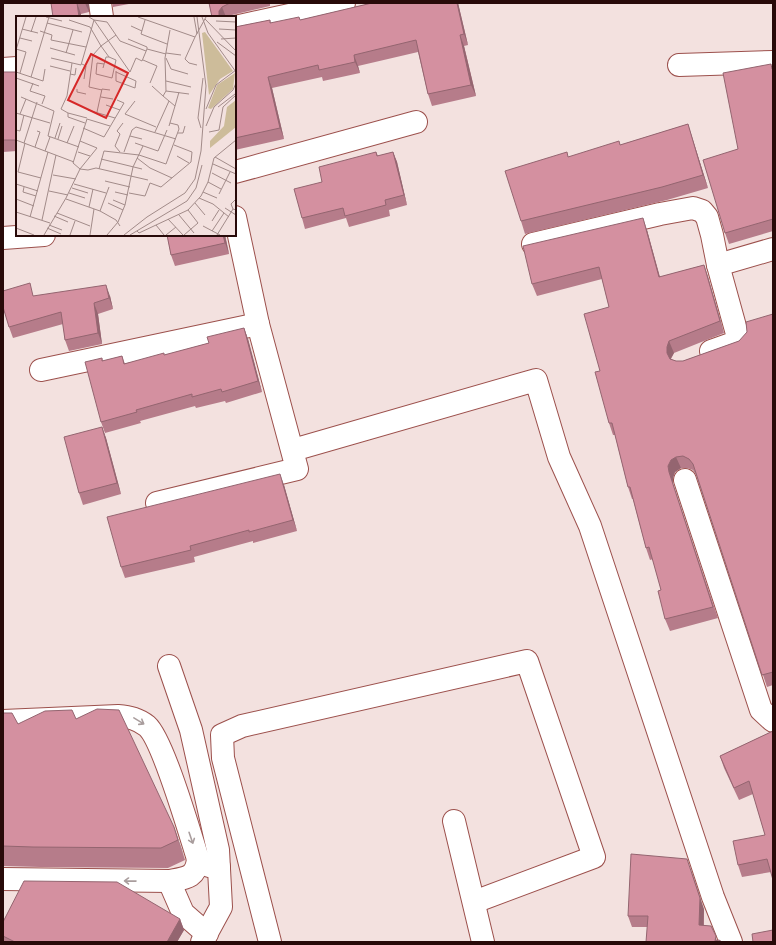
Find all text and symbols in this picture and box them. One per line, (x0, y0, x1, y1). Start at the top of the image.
inset map (16, 16, 236, 236)
one-way arrow (133, 718, 145, 726)
one-way arrow (188, 831, 195, 844)
one-way arrow (124, 877, 137, 885)

